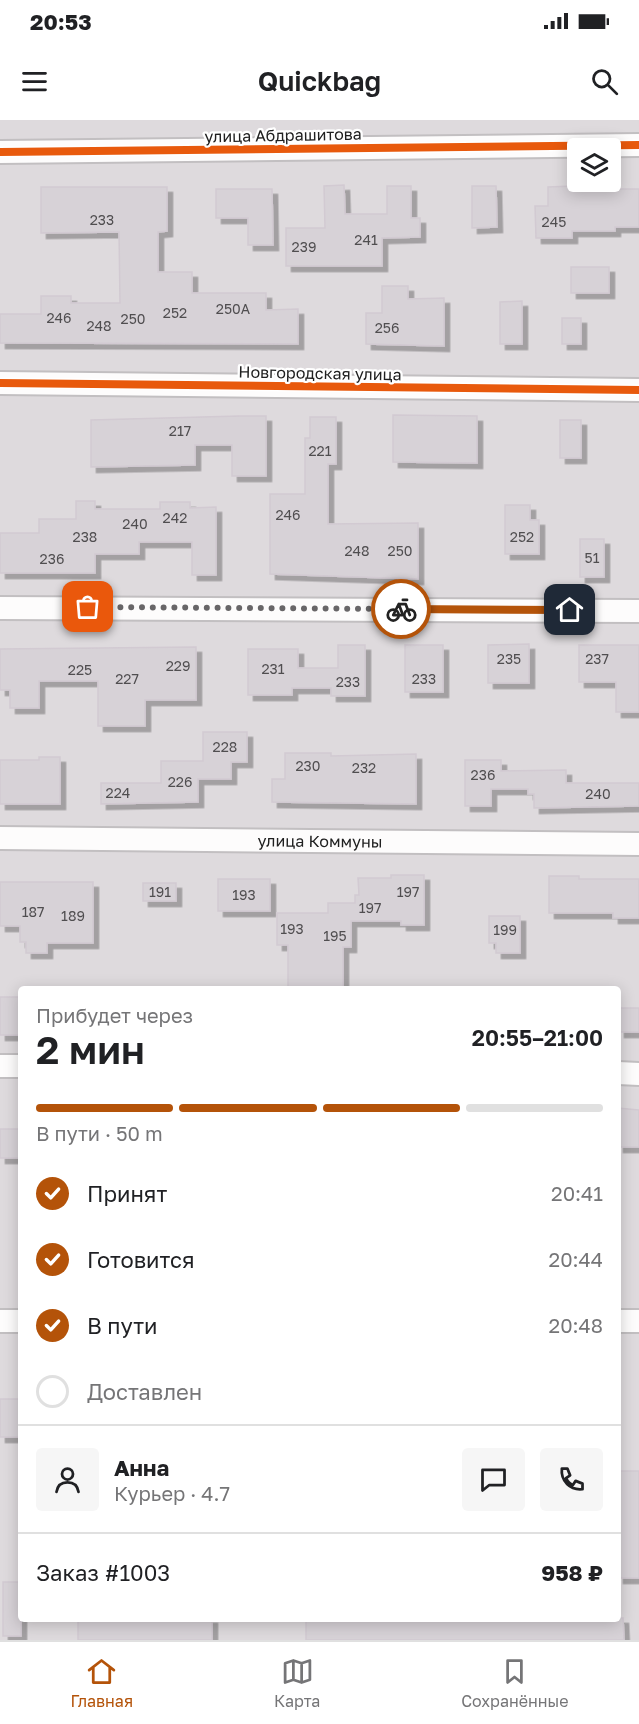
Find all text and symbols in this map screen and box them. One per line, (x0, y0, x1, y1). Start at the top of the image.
text: 20:53 (30, 8, 92, 35)
icon: menu (18, 65, 51, 98)
text: Quickbag (258, 65, 381, 97)
icon: search (588, 65, 621, 98)
street label: улица Абдрашитова (204, 124, 362, 146)
map controls (567, 138, 621, 192)
button: layers (567, 138, 621, 192)
house number: 233 (90, 211, 114, 228)
house number: 245 (542, 213, 566, 230)
house number: 241 (354, 231, 378, 248)
house number: 239 (292, 238, 316, 255)
house number: 250А (216, 300, 251, 317)
house number: 252 (163, 304, 187, 321)
house number: 246 (46, 309, 72, 326)
house number: 250 (121, 310, 145, 327)
house number: 248 (86, 317, 112, 334)
house number: 256 (375, 319, 399, 336)
street label: Новгородская улица (238, 362, 402, 384)
house number: 217 (169, 422, 191, 439)
house number: 221 (308, 442, 332, 459)
house number: 246 (275, 506, 301, 523)
house number: 242 (163, 509, 187, 526)
house number: 240 (122, 515, 148, 532)
house number: 238 (73, 528, 97, 545)
house number: 252 (510, 528, 534, 545)
house number: 248 (344, 542, 370, 559)
house number: 250 (388, 542, 412, 559)
house number: 51 (585, 549, 600, 566)
house number: 236 (40, 550, 64, 567)
courier (371, 579, 431, 639)
pin (62, 581, 113, 632)
pin (544, 584, 595, 635)
icon: bag (71, 590, 104, 623)
icon: bike (385, 593, 418, 626)
icon: home (553, 593, 586, 626)
house number: 235 (497, 650, 521, 667)
house number: 237 (585, 650, 609, 667)
house number: 229 (166, 657, 190, 674)
house number: 231 (261, 660, 285, 677)
house number: 225 (68, 661, 92, 678)
house number: 227 (115, 670, 139, 687)
house number: 233 (412, 670, 436, 687)
house number: 233 (336, 673, 360, 690)
house number: 228 (213, 738, 237, 755)
house number: 230 (296, 757, 321, 774)
house number: 232 (352, 759, 376, 776)
house number: 236 (471, 766, 495, 783)
house number: 226 (168, 773, 192, 790)
house number: 224 (106, 784, 130, 801)
house number: 240 (585, 785, 611, 802)
street label: улица Коммуны (257, 830, 383, 852)
house number: 191 (149, 883, 171, 900)
house number: 197 (397, 883, 419, 900)
house number: 193 (232, 886, 256, 903)
house number: 197 (359, 899, 381, 916)
house number: 187 (22, 903, 44, 920)
house number: 189 (61, 907, 85, 924)
house number: 193 (280, 920, 304, 937)
house number: 199 (493, 921, 517, 938)
house number: 195 (323, 927, 347, 944)
text: Прибудет через (36, 1003, 193, 1027)
text: 20:55–21:00 (472, 1024, 603, 1051)
text: 2 мин (36, 1026, 145, 1073)
text: В пути · 50 m (36, 1121, 163, 1145)
icon: check (36, 1177, 69, 1210)
text: Принят (87, 1180, 167, 1207)
text: 20:41 (551, 1181, 603, 1205)
icon: check (36, 1243, 69, 1276)
text: Готовится (87, 1246, 195, 1273)
text: 20:44 (549, 1247, 603, 1271)
icon: check (36, 1309, 69, 1342)
text: В пути (87, 1312, 157, 1339)
text: 20:48 (549, 1313, 603, 1337)
text: Доставлен (87, 1378, 202, 1405)
button: person (36, 1448, 99, 1511)
button: chat (462, 1448, 525, 1511)
button: phone (540, 1448, 603, 1511)
text: Анна (114, 1454, 169, 1481)
text: Курьер · 4.7 (114, 1481, 230, 1505)
text: Заказ #1003 (36, 1559, 170, 1586)
text: 958 ₽ (541, 1559, 603, 1586)
tab: Главная (70, 1655, 133, 1711)
tab: Карта (274, 1655, 320, 1711)
tab: Сохранённые (461, 1655, 569, 1711)

